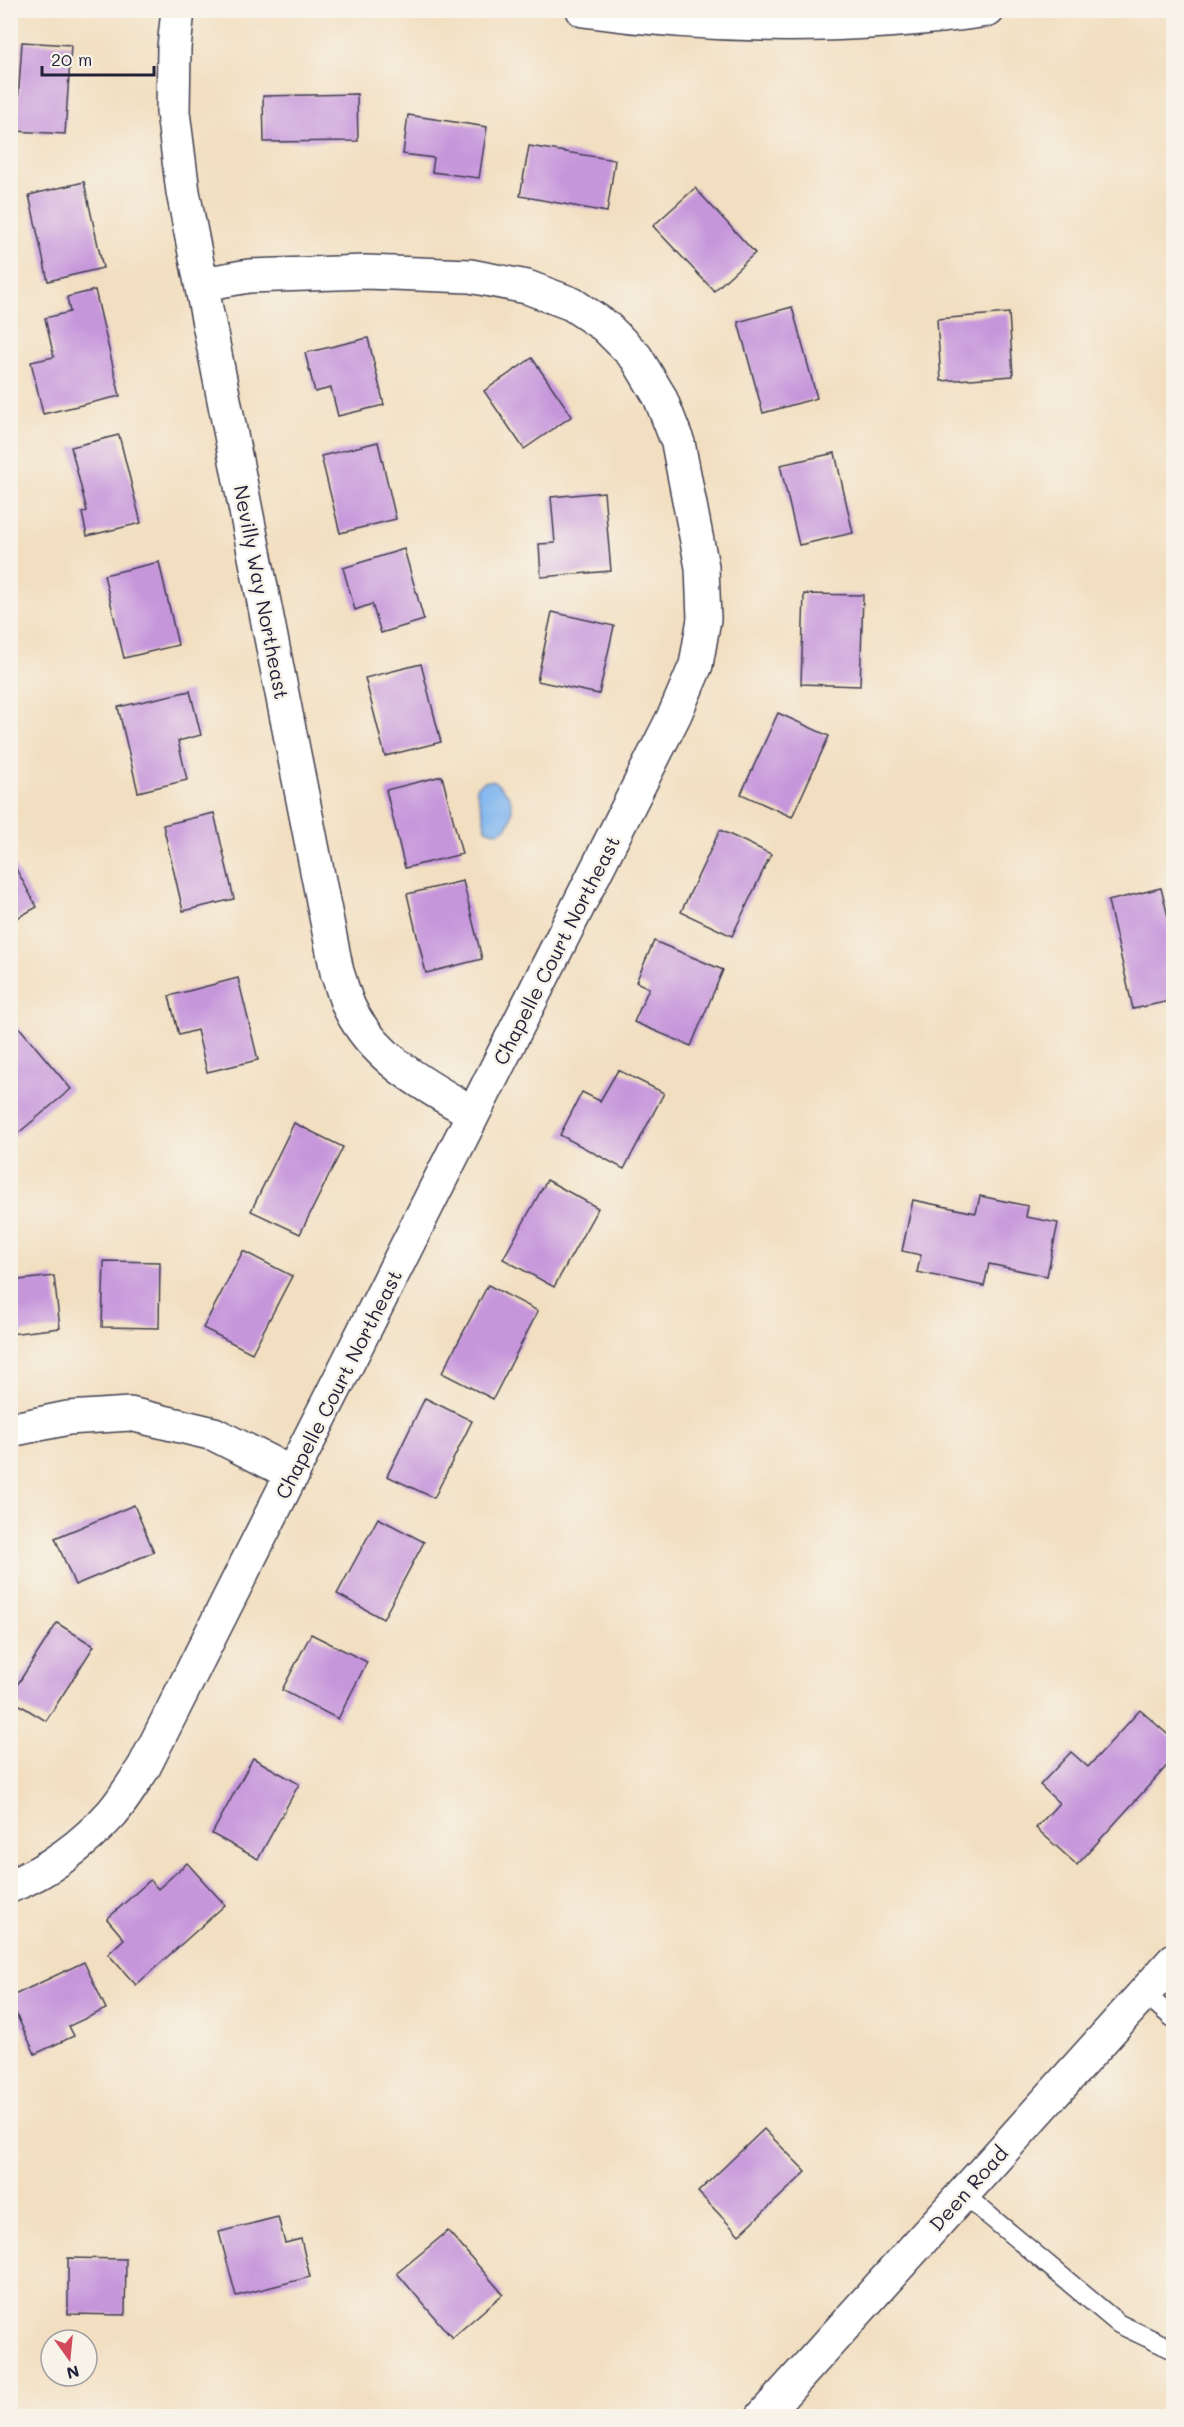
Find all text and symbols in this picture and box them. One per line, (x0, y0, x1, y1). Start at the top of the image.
scale bar (42, 39, 154, 77)
text: 20 m (51, 47, 92, 71)
street label: Nevilly Way Northeast (228, 483, 296, 701)
street label: Chapelle Court Northeast (487, 831, 625, 1069)
street label: Chapelle Court Northeast (269, 1265, 407, 1503)
street label: Deen Road (923, 2140, 1013, 2236)
north arrow (39, 2328, 99, 2388)
text: N (64, 2361, 82, 2385)

